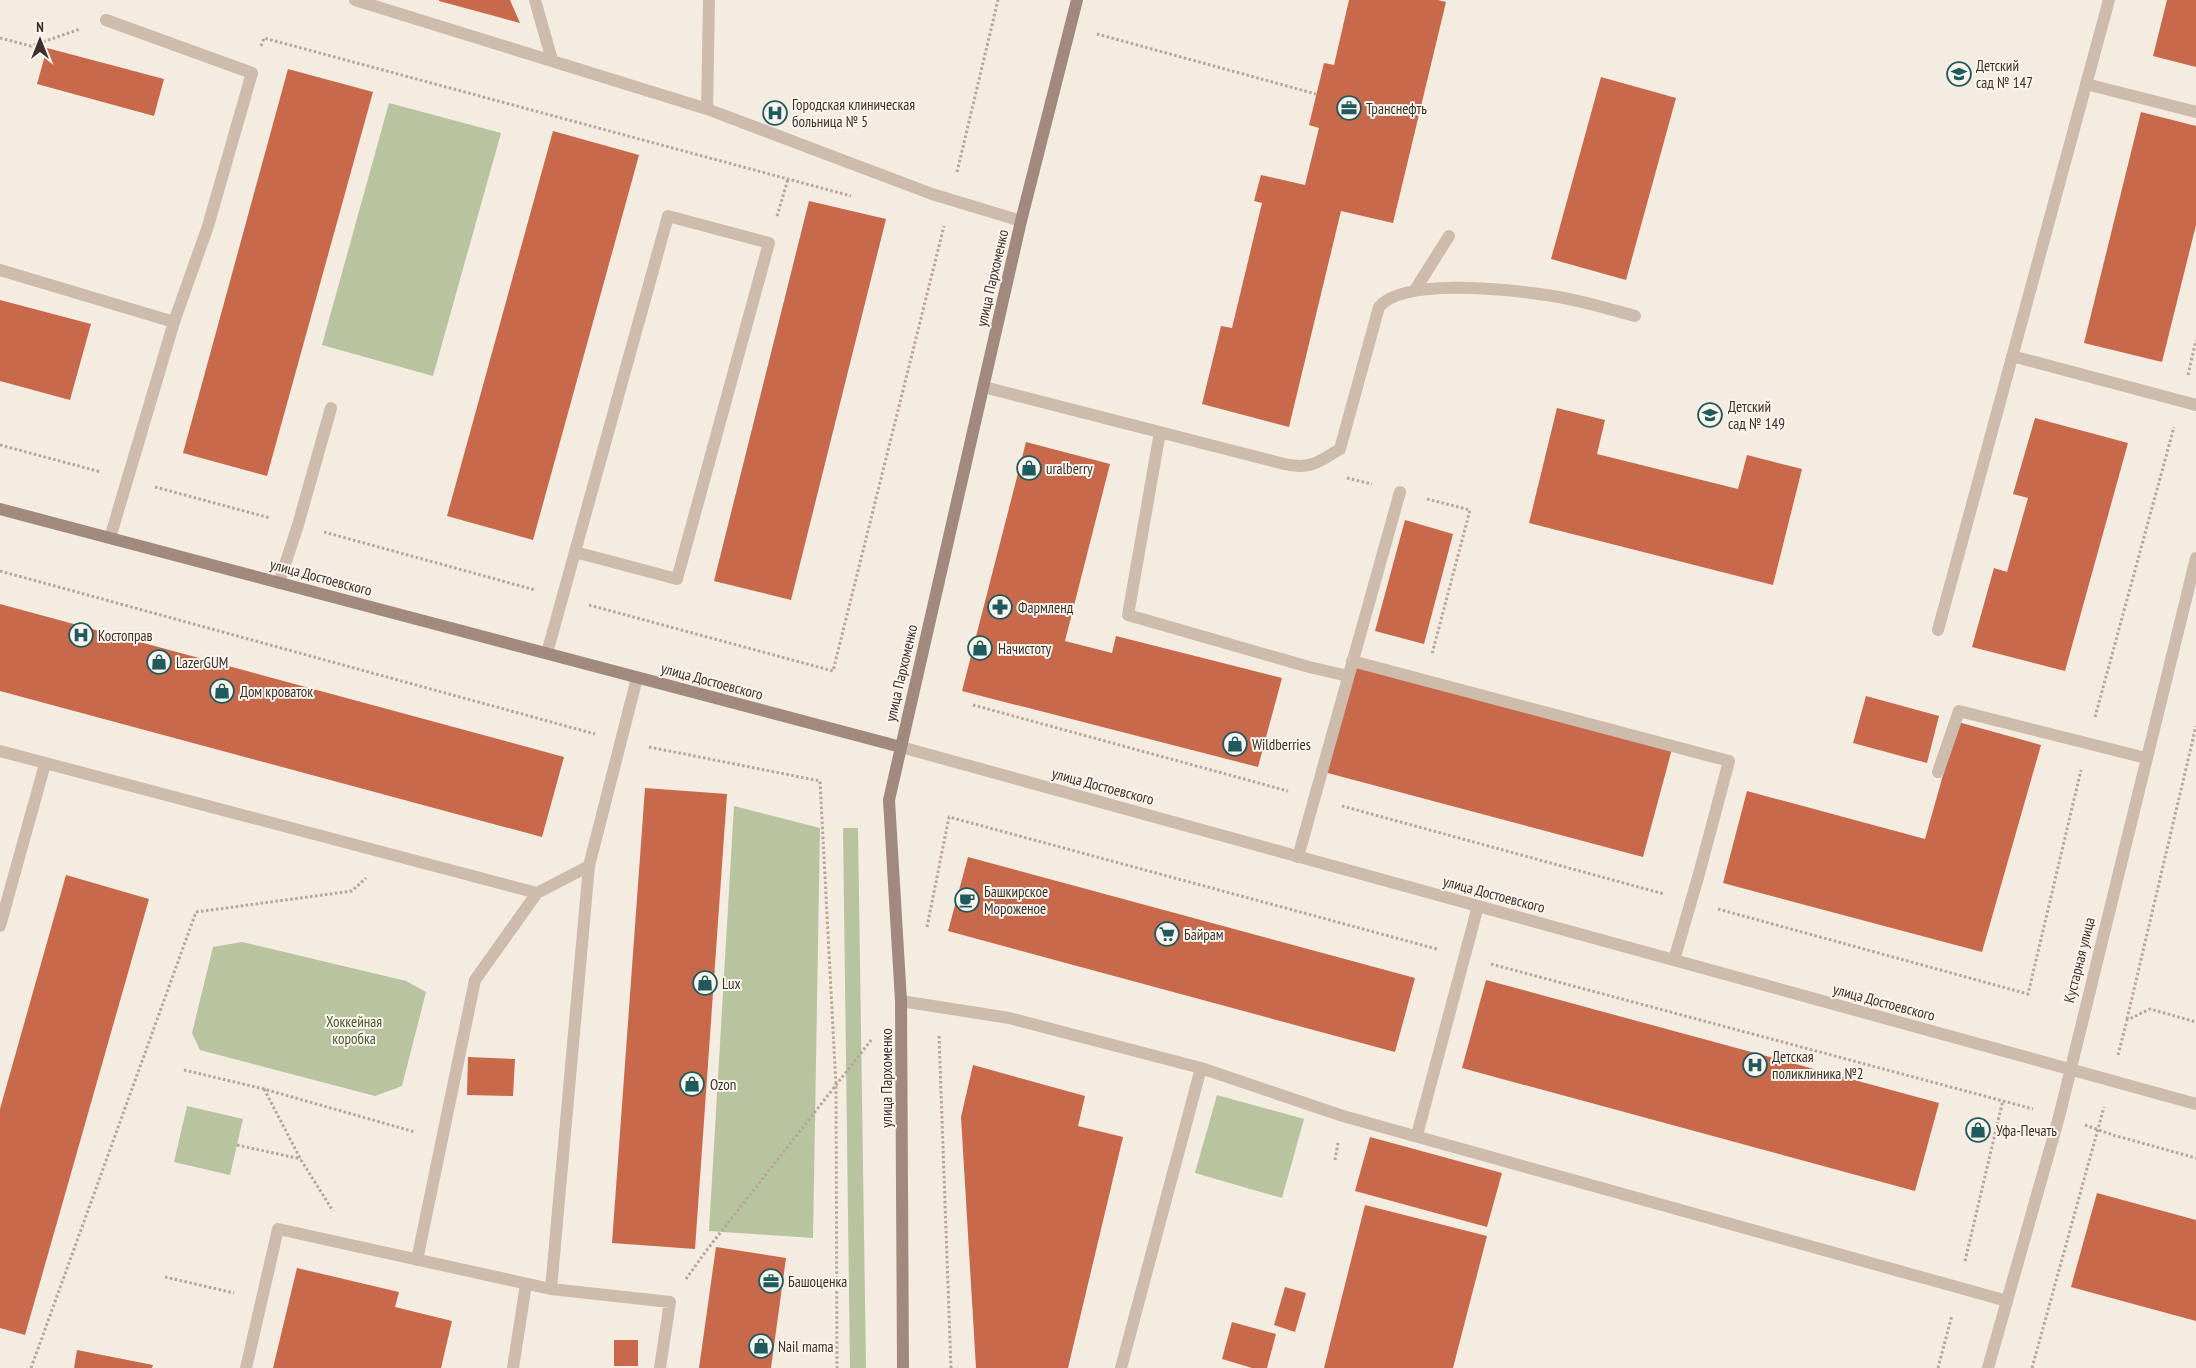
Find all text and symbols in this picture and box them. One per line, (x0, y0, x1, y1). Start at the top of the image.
north arrow (15, 15, 65, 65)
text: N (36, 18, 44, 36)
place label: Детский сад № 147 (1976, 56, 2033, 92)
school or university icon: Детский сад № 147 (1946, 61, 1972, 87)
place label: Городская клиническая больница № 5 (792, 95, 915, 131)
office icon: Транснефть (1336, 95, 1362, 121)
place label: Транснефть (1366, 99, 1427, 118)
hospital icon: Городская клиническая больница № 5 (762, 100, 788, 126)
street label: улица Пархоменко (972, 228, 1012, 328)
place label: Детский сад № 149 (1728, 397, 1785, 433)
school or university icon: Детский сад № 149 (1697, 402, 1723, 428)
shop icon: uralberry (1016, 455, 1042, 481)
place label: uralberry (1046, 459, 1093, 478)
street label: улица Достоевского (268, 554, 374, 600)
pharmacy icon: Фармленд (987, 594, 1013, 620)
place label: Фармленд (1018, 598, 1074, 617)
hospital icon: Костоправ (68, 622, 94, 648)
street label: улица Пархоменко (881, 623, 921, 723)
place label: Костоправ (98, 626, 152, 645)
shop icon: Начистоту (967, 635, 993, 661)
place label: Начистоту (998, 639, 1051, 658)
shop icon: LazerGUM (146, 649, 172, 675)
place label: LazerGUM (176, 653, 228, 672)
street label: улица Достоевского (659, 658, 765, 704)
shop icon: Дом кроваток (209, 678, 235, 704)
place label: Дом кроваток (240, 682, 313, 701)
shop icon: Wildberries (1222, 731, 1248, 757)
place label: Wildberries (1252, 735, 1311, 754)
street label: улица Достоевского (1050, 763, 1156, 809)
street label: улица Достоевского (1441, 871, 1547, 917)
place label: Башкирское Мороженое (984, 882, 1048, 918)
cafe icon: Башкирское Мороженое (954, 887, 980, 913)
street label: Кустарная улица (2059, 915, 2099, 1005)
supermarket icon: Байрам (1154, 921, 1180, 947)
place label: Байрам (1184, 925, 1224, 944)
shop icon: Lux (692, 970, 718, 996)
place label: Lux (722, 974, 741, 993)
street label: улица Достоевского (1831, 979, 1937, 1025)
park label: Хоккейная коробка (326, 1012, 382, 1048)
street label: улица Пархоменко (877, 1028, 896, 1128)
place label: Детская поликлиника №2 (1772, 1047, 1864, 1083)
hospital icon: Детская поликлиника №2 (1742, 1052, 1768, 1078)
shop icon: Ozon (679, 1071, 705, 1097)
place label: Ozon (710, 1075, 736, 1094)
shop icon: Уфа-Печать (1965, 1117, 1991, 1143)
place label: Уфа-Печать (1996, 1121, 2057, 1140)
office icon: Башоценка (758, 1268, 784, 1294)
place label: Башоценка (788, 1272, 847, 1291)
shop icon: Nail mama (748, 1333, 774, 1359)
place label: Nail mama (778, 1337, 834, 1356)

